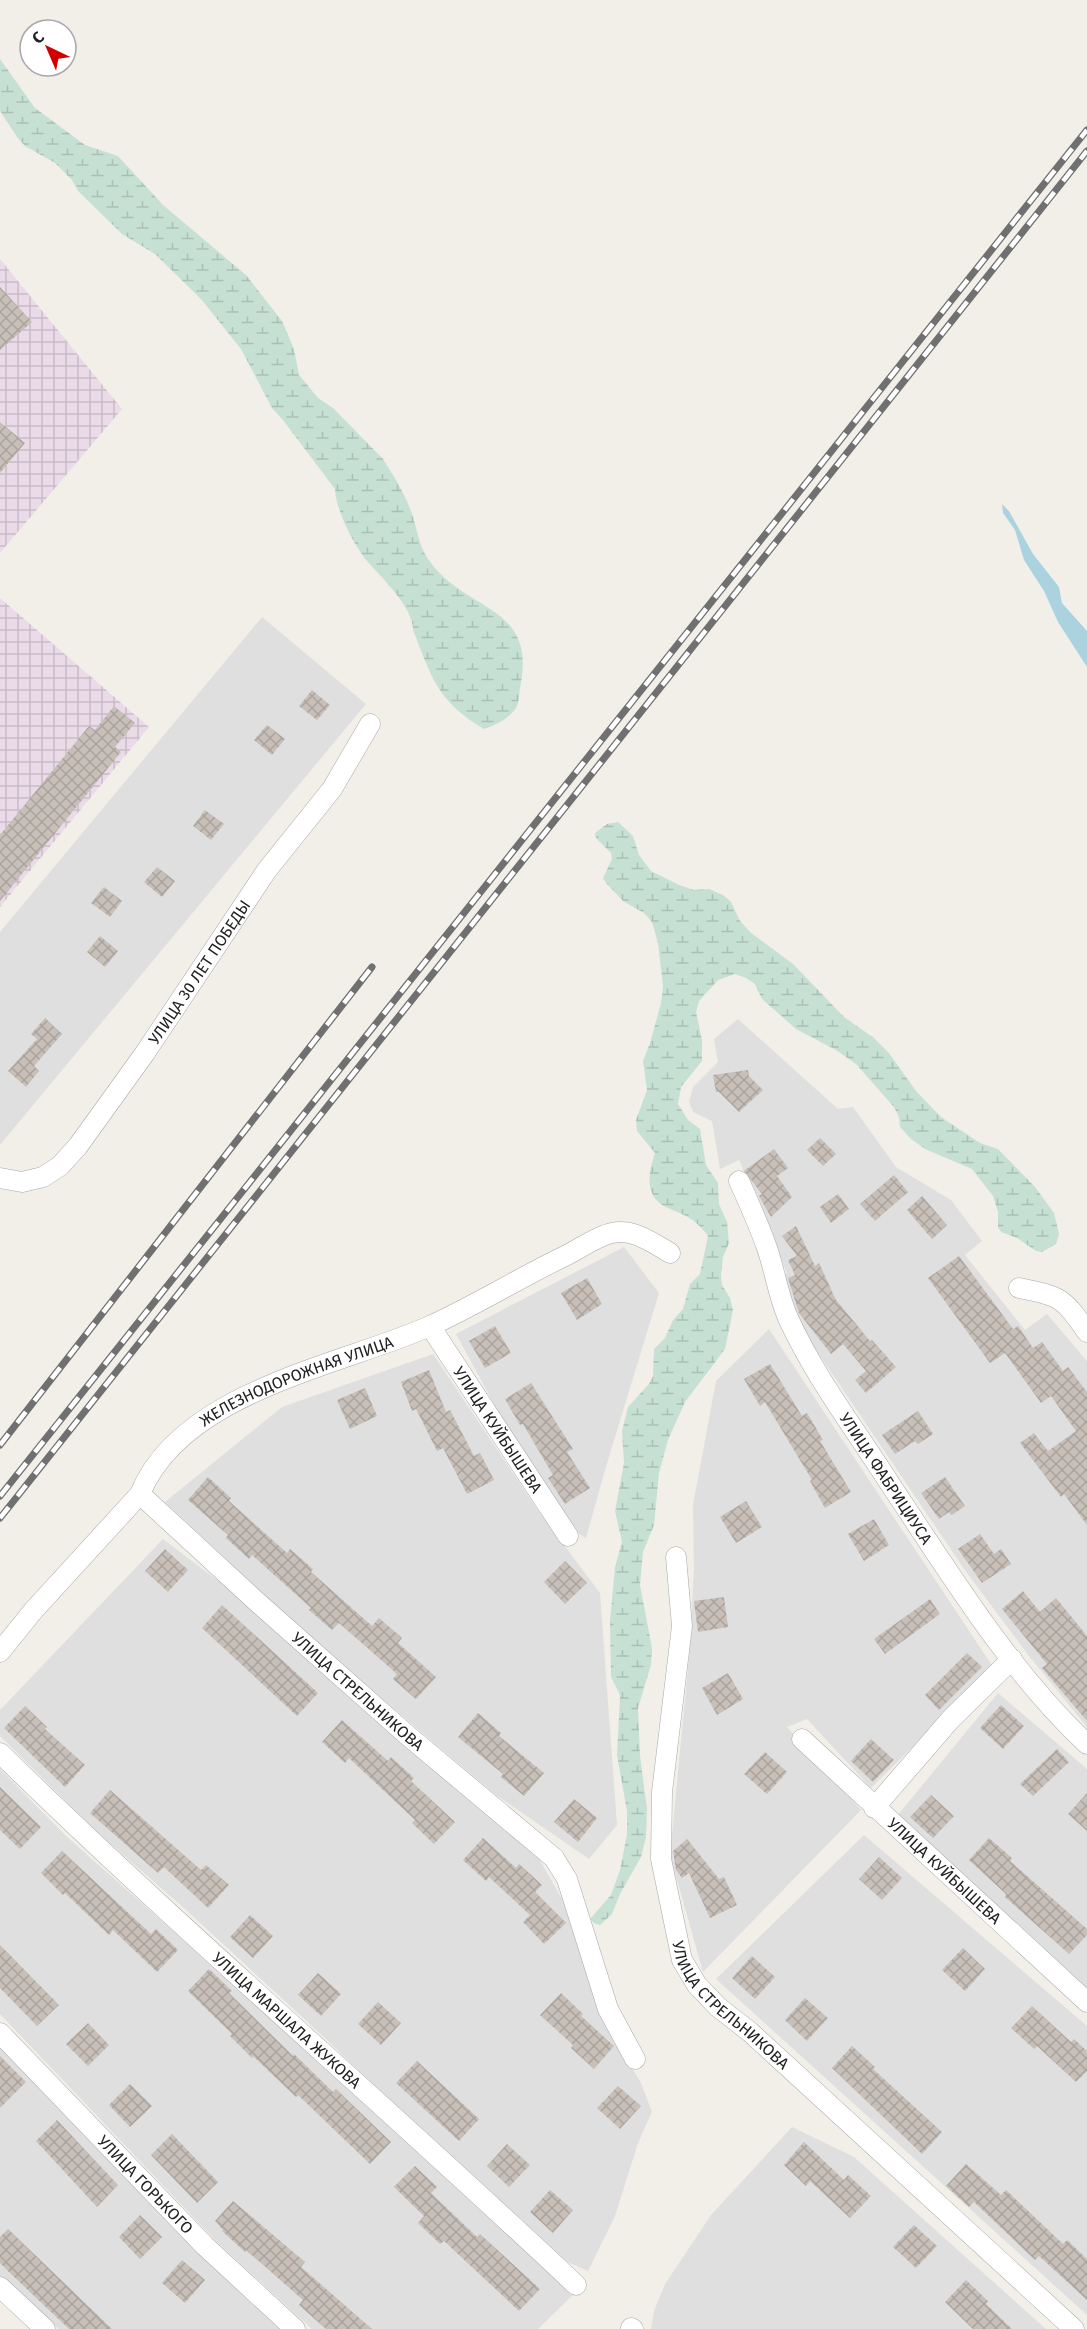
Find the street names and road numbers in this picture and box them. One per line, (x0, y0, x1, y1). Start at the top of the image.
street label: УЛИЦА 30 ЛЕТ ПОБЕДЫ (145, 897, 254, 1048)
street label: ЖЕЛЕЗНОДОРОЖНАЯ УЛИЦА (196, 1332, 396, 1430)
street label: УЛИЦА КУЙБЫШЕВА (449, 1363, 547, 1497)
street label: УЛИЦА ФАБРИЦИУСА (835, 1409, 937, 1548)
street label: УЛИЦА СТРЕЛЬНИКОВА (288, 1628, 428, 1755)
street label: УЛИЦА КУЙБЫШЕВА (884, 1814, 1005, 1928)
street label: УЛИЦА СТРЕЛЬНИКОВА (668, 1939, 793, 2074)
street label: УЛИЦА МАРШАЛА ЖУКОВА (208, 1948, 365, 2093)
street label: УЛИЦА ГОРЬКОГО (94, 2132, 197, 2238)

